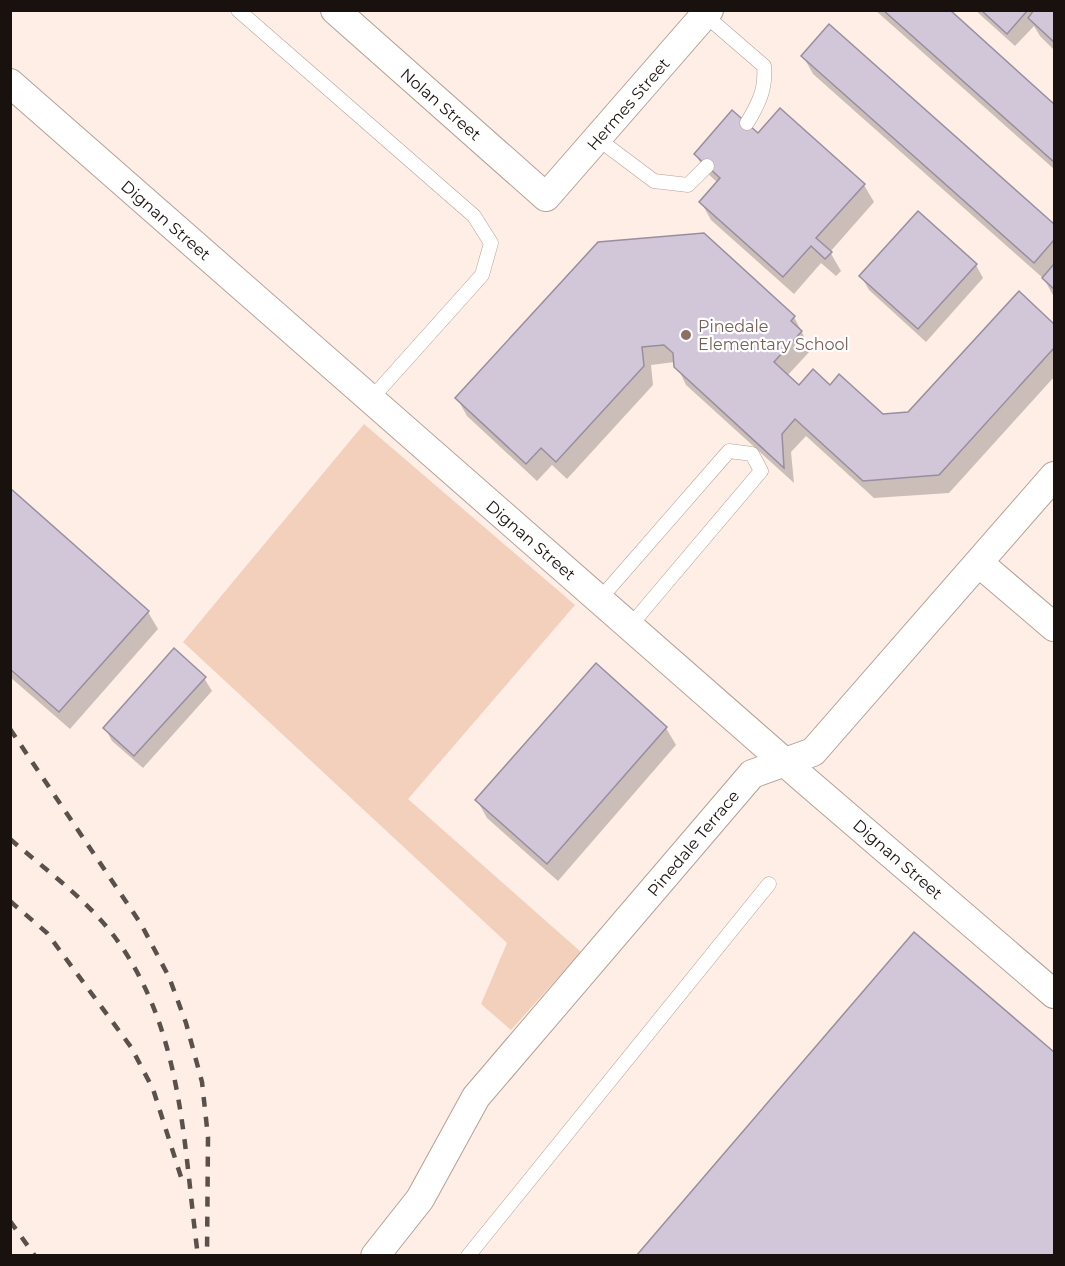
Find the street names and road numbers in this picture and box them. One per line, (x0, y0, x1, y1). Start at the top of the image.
street label: Hermes Street (583, 54, 674, 154)
street label: Nolan Street (397, 64, 485, 145)
street label: Dignan Street (117, 176, 215, 265)
street label: Dignan Street (482, 496, 580, 585)
street label: Pinedale Terrace (643, 786, 743, 900)
street label: Dignan Street (849, 815, 947, 904)

